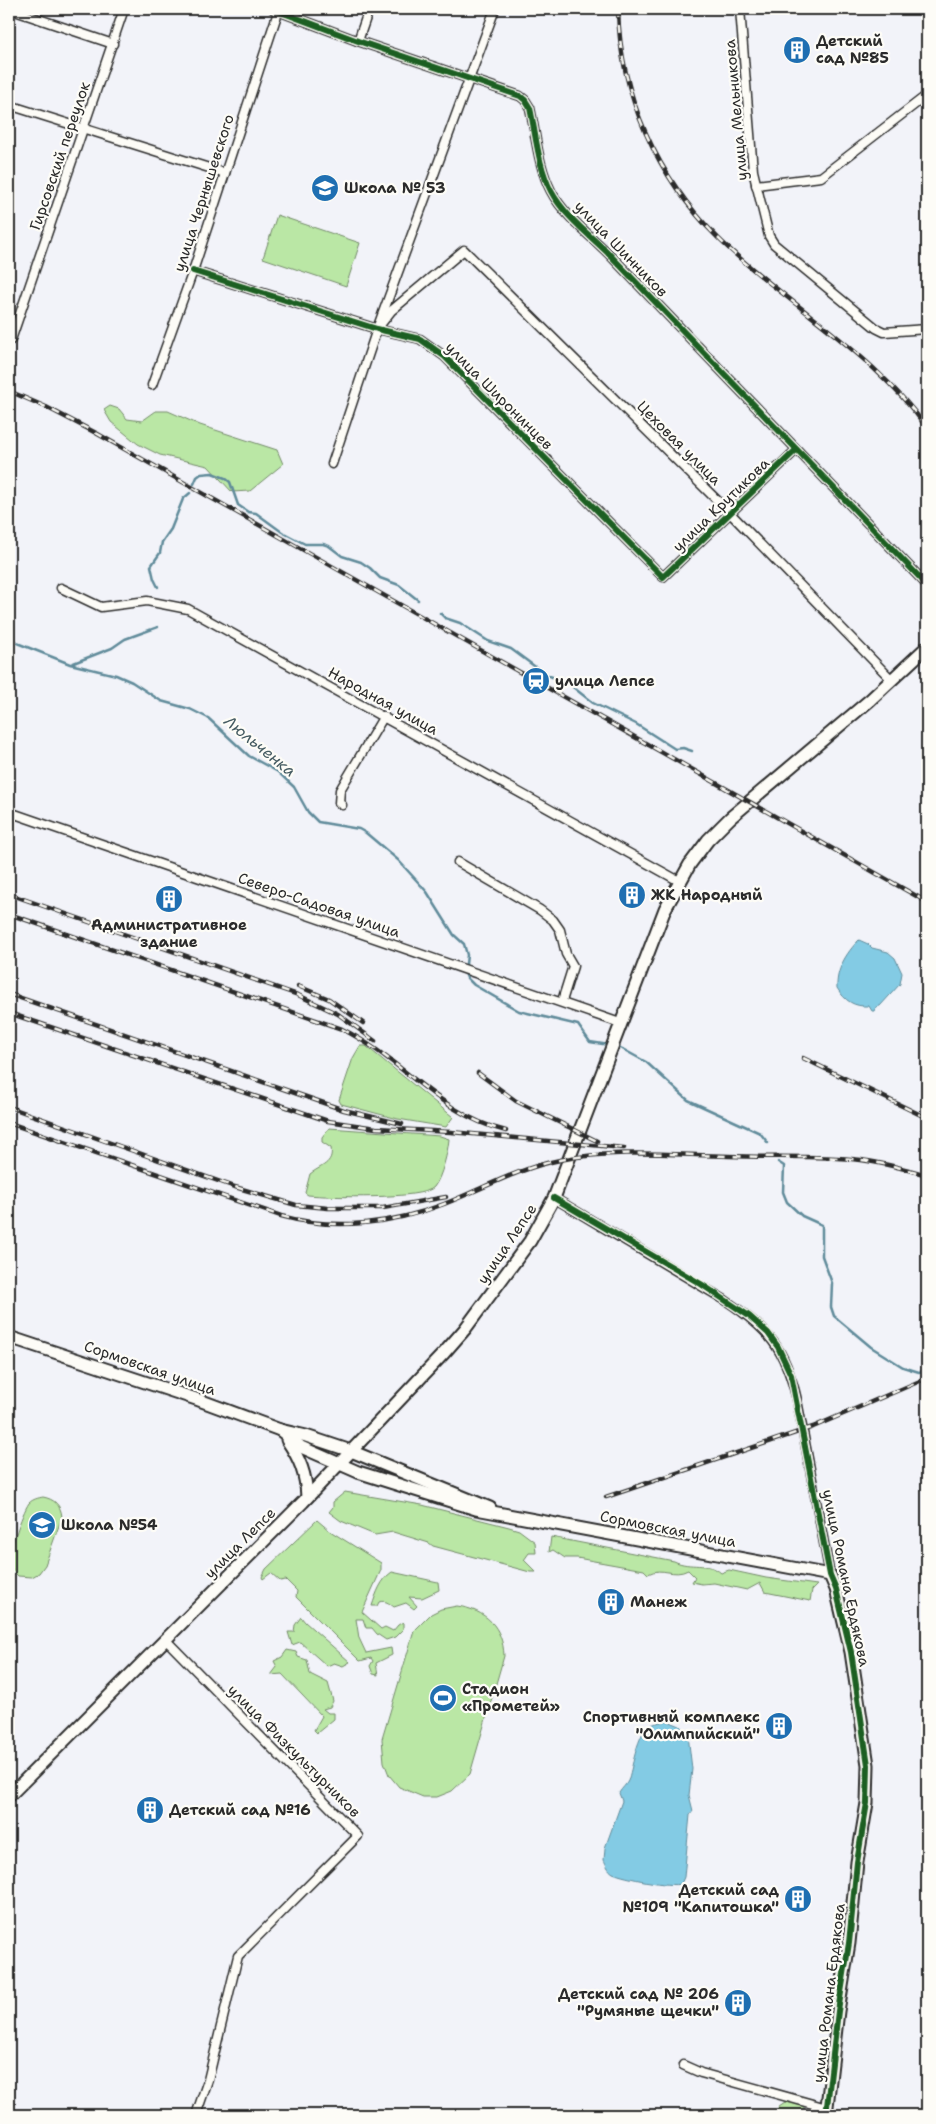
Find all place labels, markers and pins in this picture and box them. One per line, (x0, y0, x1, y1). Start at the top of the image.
place label: Детский сад №85 (816, 31, 889, 68)
building icon: Детский сад №85 (782, 35, 812, 65)
school or university icon: Школа № 53 (310, 173, 340, 203)
place label: Школа № 53 (344, 178, 446, 198)
station icon: улица Лепсе (521, 666, 551, 696)
place label: улица Лепсе (555, 671, 655, 691)
building icon: ЖК Народный (617, 880, 647, 910)
building icon: Административное здание (154, 884, 184, 914)
place label: ЖК Народный (651, 885, 763, 905)
place label: Административное здание (91, 915, 247, 952)
school or university icon: Школа №54 (27, 1510, 57, 1540)
place label: Школа №54 (61, 1515, 158, 1535)
building icon: Манеж (596, 1587, 626, 1617)
place label: Манеж (630, 1592, 687, 1612)
place label: Стадион «Прометей» (462, 1679, 560, 1716)
sports icon: Стадион «Прометей» (428, 1683, 458, 1713)
place label: Спортивный комплекс "Олимпийский" (583, 1707, 760, 1744)
building icon: Спортивный комплекс "Олимпийский" (764, 1711, 794, 1741)
building icon: Детский сад №16 (135, 1795, 165, 1825)
place label: Детский сад №16 (169, 1800, 311, 1820)
place label: Детский сад №109 "Капитошка" (622, 1880, 780, 1917)
building icon: Детский сад №109 "Капитошка" (783, 1884, 813, 1914)
place label: Детский сад № 206 "Румяные щечки" (558, 1984, 719, 2021)
building icon: Детский сад № 206 "Румяные щечки" (723, 1988, 753, 2018)

